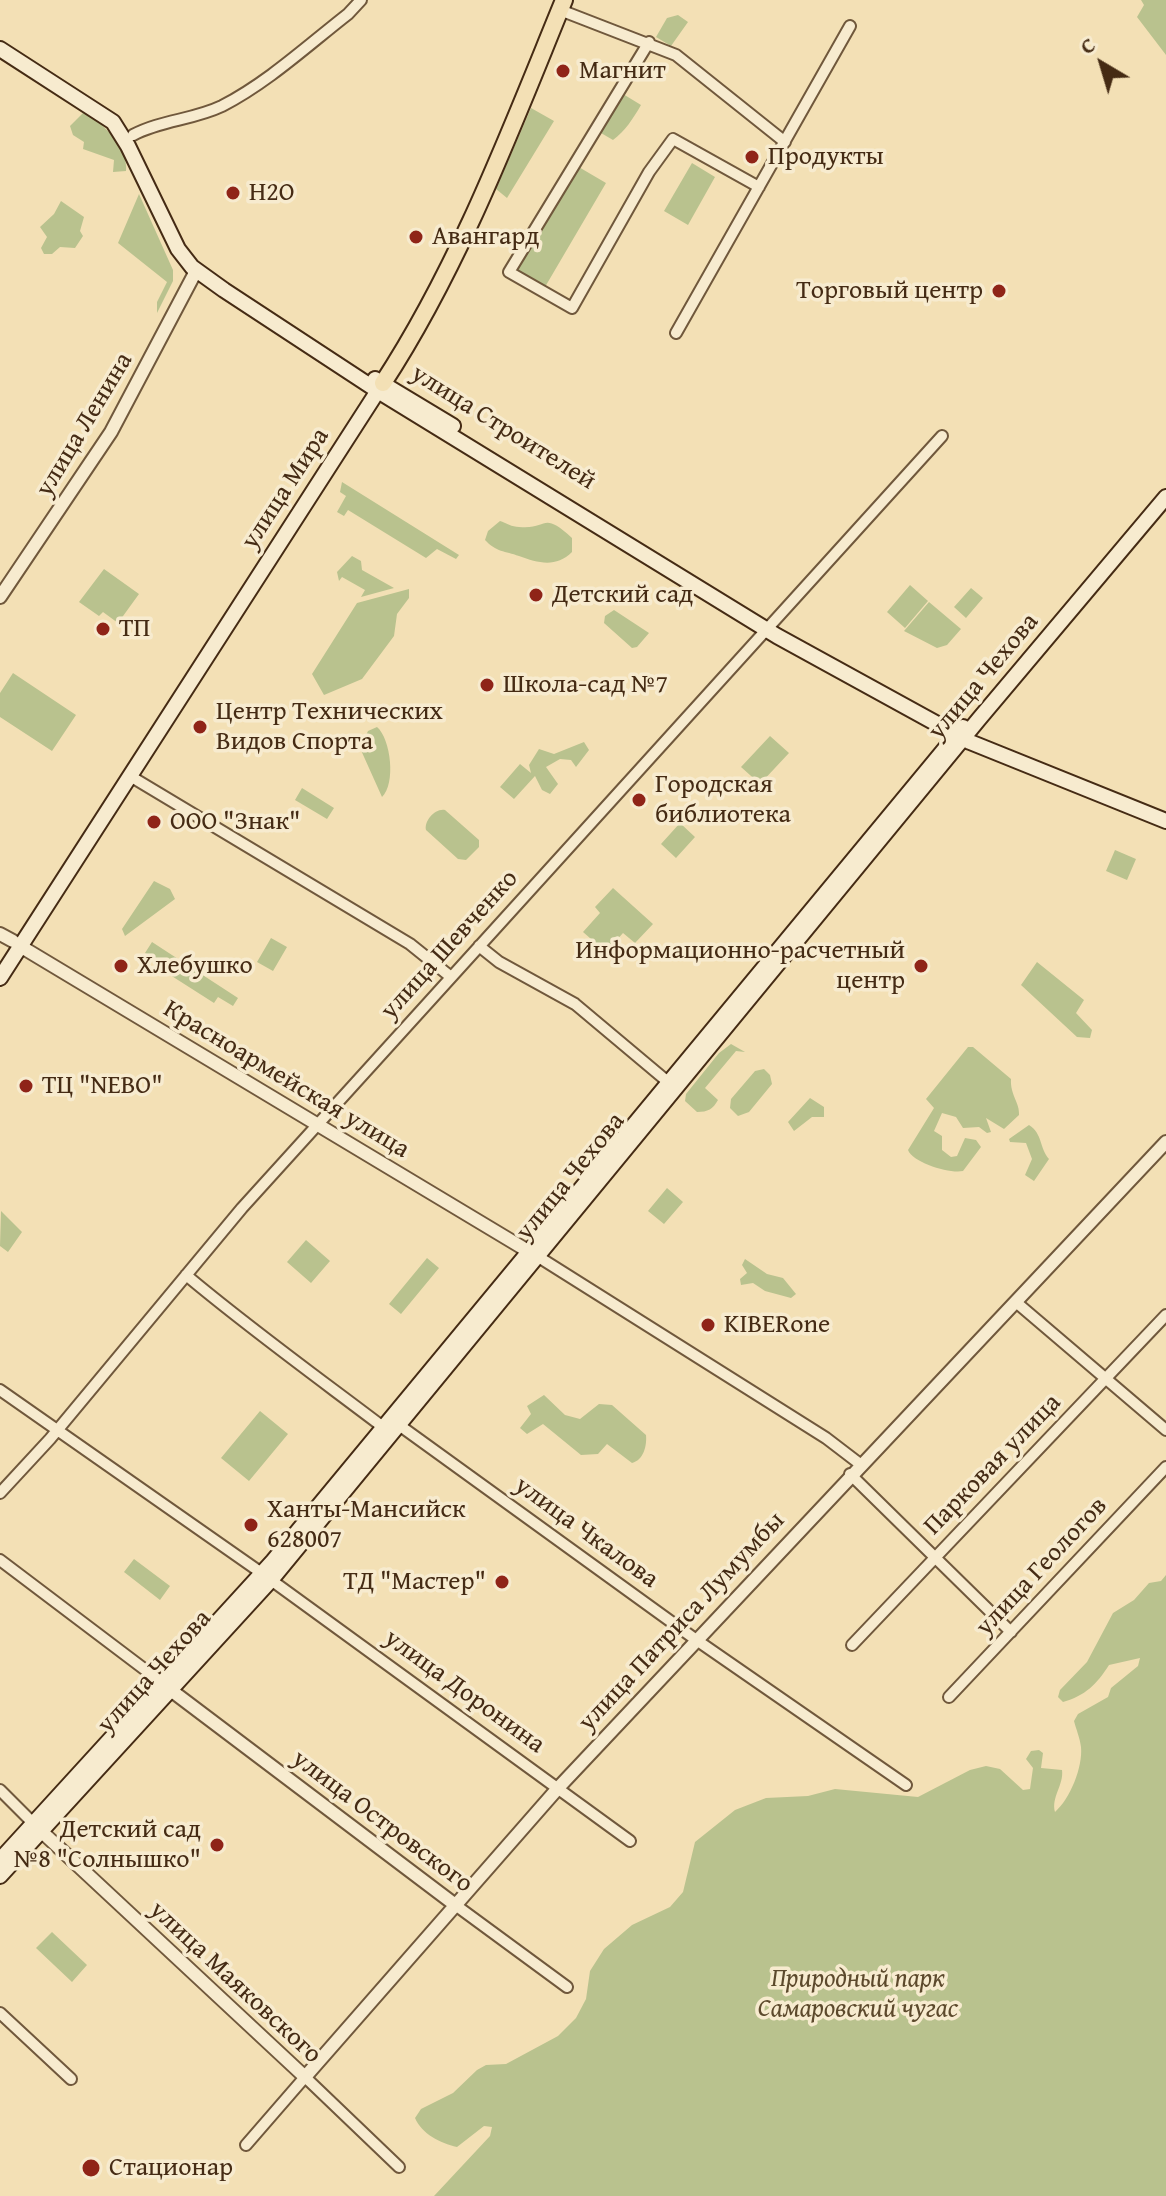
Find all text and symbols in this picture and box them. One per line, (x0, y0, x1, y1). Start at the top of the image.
north arrow (1062, 24, 1142, 104)
text: С (1072, 29, 1102, 62)
place label: Магнит (579, 55, 666, 87)
marker: Магнит (554, 62, 572, 80)
place label: Продукты (768, 141, 884, 173)
marker: Продукты (743, 148, 761, 166)
place label: H2O (249, 177, 295, 209)
marker: H2O (224, 184, 242, 202)
place label: Авангард (432, 221, 539, 253)
marker: Авангард (407, 228, 425, 246)
place label: Торговый центр (796, 275, 983, 307)
marker: Торговый центр (990, 282, 1008, 300)
street label: улица Ленина (30, 347, 140, 503)
street label: улица Строителей (405, 359, 601, 497)
street label: улица Мира (235, 423, 337, 555)
place label: Детский сад (552, 579, 693, 611)
marker: Детский сад (527, 586, 545, 604)
street label: улица Чехова (922, 607, 1046, 747)
place label: ТП (119, 613, 150, 645)
marker: ТП (94, 620, 112, 638)
place label: Школа-сад №7 (503, 669, 668, 701)
marker: Школа-сад №7 (478, 676, 496, 694)
place label: Центр Технических Видов Спорта (216, 696, 443, 758)
marker: Центр Технических Видов Спорта (191, 718, 209, 736)
place label: Городская библиотека (655, 769, 791, 830)
marker: Городская библиотека (630, 791, 648, 809)
place label: ООО "Знак" (170, 806, 300, 838)
marker: ООО "Знак" (145, 813, 163, 831)
street label: улица Шевченко (375, 864, 525, 1026)
place label: Информационно-расчетный центр (575, 935, 905, 996)
place label: Хлебушко (137, 950, 253, 982)
marker: Хлебушко (112, 957, 130, 975)
marker: Информационно-расчетный центр (912, 957, 930, 975)
street label: Красноармейская улица (157, 994, 415, 1166)
place label: ТЦ "NEBO" (42, 1070, 163, 1102)
marker: ТЦ "NEBO" (17, 1077, 35, 1095)
street label: улица Чехова (510, 1107, 632, 1247)
place label: KIBERone (724, 1309, 830, 1341)
marker: KIBERone (699, 1316, 717, 1334)
street label: Парковая улица (918, 1388, 1068, 1542)
street label: улица Чкалова (508, 1470, 664, 1596)
street label: улица Геологов (970, 1491, 1114, 1643)
place label: Ханты-Мансийск 628007 (267, 1494, 466, 1556)
street label: улица Патриса Лумумбы (572, 1506, 792, 1738)
marker: Ханты-Мансийск 628007 (242, 1516, 260, 1534)
place label: ТД "Мастер" (343, 1566, 486, 1598)
marker: ТД "Мастер" (493, 1573, 511, 1591)
street label: улица Чехова (91, 1604, 219, 1740)
street label: улица Доронина (378, 1623, 550, 1761)
street label: улица Островского (285, 1744, 479, 1900)
place label: Детский сад №8 "Солнышко" (14, 1814, 201, 1876)
marker: Детский сад №8 "Солнышко" (208, 1836, 226, 1854)
street label: улица Маяковского (142, 1895, 328, 2071)
park label: Природный парк Самаровский чугас (758, 1963, 958, 2024)
place label: Стационар (109, 2152, 233, 2184)
marker: Стационар (80, 2157, 102, 2179)

